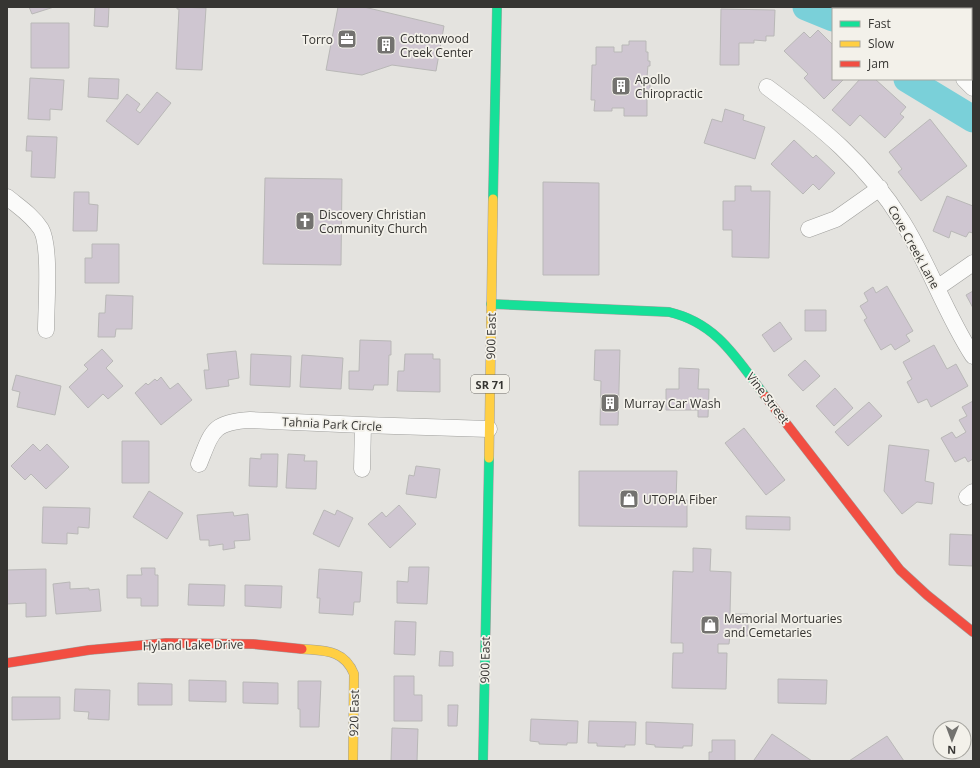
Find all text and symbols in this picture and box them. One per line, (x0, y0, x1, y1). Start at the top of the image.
legend (832, 8, 972, 80)
text: Fast (868, 15, 891, 32)
office icon: Torro (336, 28, 358, 50)
place label: Cottonwood Creek Center (400, 30, 473, 61)
place label: Torro (302, 31, 333, 48)
building icon: Cottonwood Creek Center (375, 34, 397, 56)
text: Slow (868, 35, 895, 52)
text: Jam (867, 55, 889, 72)
place label: Apollo Chiropractic (635, 71, 703, 102)
building icon: Apollo Chiropractic (610, 75, 632, 97)
street label: Cove Creek Lane (884, 202, 944, 292)
place label: Discovery Christian Community Church (319, 206, 427, 237)
church icon: Discovery Christian Community Church (294, 210, 316, 232)
street label: 900 East (482, 312, 500, 360)
street label: Vine Street (743, 369, 793, 427)
road number: SR 71 (471, 375, 509, 393)
building icon: Murray Car Wash (599, 392, 621, 414)
place label: Murray Car Wash (624, 395, 721, 412)
street label: Tahnia Park Circle (282, 413, 383, 435)
shop icon: UTOPIA Fiber (618, 488, 640, 510)
place label: UTOPIA Fiber (643, 491, 717, 508)
place label: Memorial Mortuaries and Cemetaries (724, 610, 843, 641)
shop icon: Memorial Mortuaries and Cemetaries (699, 614, 721, 636)
street label: Hyland Lake Drive (142, 636, 244, 654)
street label: 900 East (476, 636, 494, 684)
street label: 920 East (345, 689, 363, 737)
north arrow (932, 720, 972, 760)
text: N (947, 743, 956, 758)

